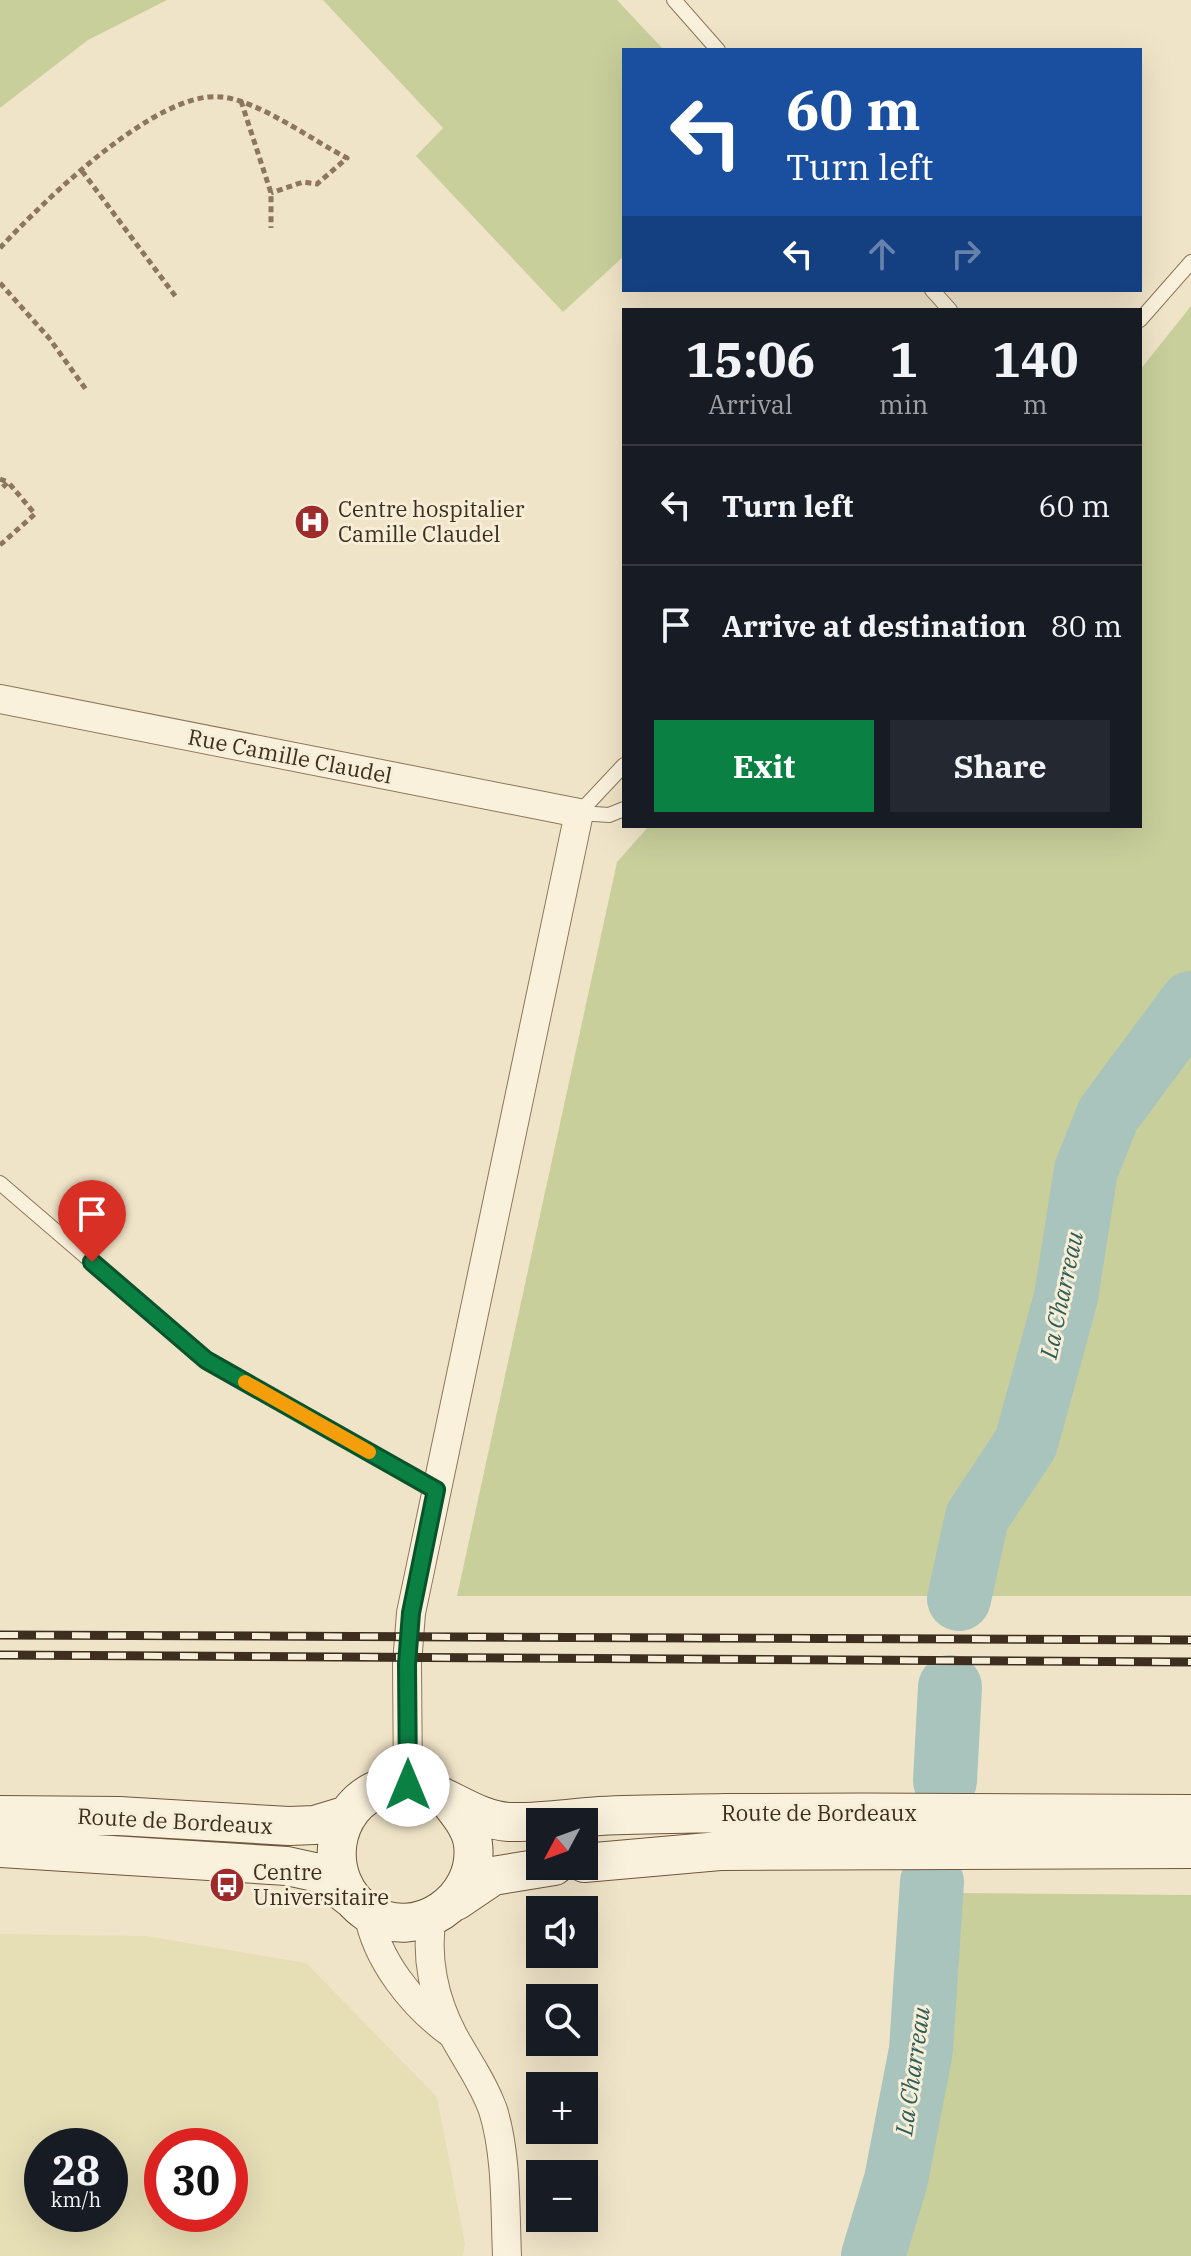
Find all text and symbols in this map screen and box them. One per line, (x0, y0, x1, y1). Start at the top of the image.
text: 60 m (786, 73, 921, 145)
icon: left (654, 80, 758, 184)
text: Turn left (786, 143, 933, 190)
icon: left (776, 232, 820, 276)
icon: ahead (860, 232, 904, 276)
icon: right (944, 232, 988, 276)
text: 15:06 (686, 328, 815, 390)
text: 1 (889, 328, 918, 390)
text: 140 (992, 328, 1078, 390)
text: Arrival (708, 387, 793, 421)
text: min (879, 387, 928, 421)
text: m (1023, 387, 1048, 421)
icon: left (654, 483, 698, 527)
text: Turn left (722, 486, 854, 525)
text: 60 m (1038, 486, 1110, 525)
place label: Centre hospitalier Camille Claudel (338, 494, 525, 548)
hospital icon: Centre hospitalier Camille Claudel (293, 503, 331, 541)
icon: arrive (654, 603, 698, 647)
text: Arrive at destination (722, 606, 1027, 645)
text: 80 m (1051, 606, 1122, 645)
button: Exit (654, 720, 874, 812)
button: Share (890, 720, 1110, 812)
street label: Rue Camille Claudel (186, 721, 395, 790)
pin (58, 1180, 126, 1262)
icon: arrive (70, 1192, 114, 1236)
water label: La Charreau (1032, 1228, 1090, 1362)
position arrow (366, 1743, 450, 1827)
street label: Route de Bordeaux (721, 1798, 917, 1827)
street label: Route de Bordeaux (77, 1801, 273, 1840)
north arrow (526, 1808, 598, 1880)
map controls (526, 1808, 598, 2232)
place label: Centre Universitaire (253, 1857, 389, 1911)
bus stop icon: Centre Universitaire (208, 1866, 246, 1904)
button: sound (526, 1896, 598, 1968)
button: search (526, 1984, 598, 2056)
water label: La Charreau (887, 2004, 937, 2138)
button: + (526, 2072, 598, 2144)
speed limit sign: 30 (144, 2128, 248, 2232)
text: 28 (52, 2144, 100, 2196)
button: − (526, 2160, 598, 2232)
text: km/h (51, 2186, 101, 2213)

